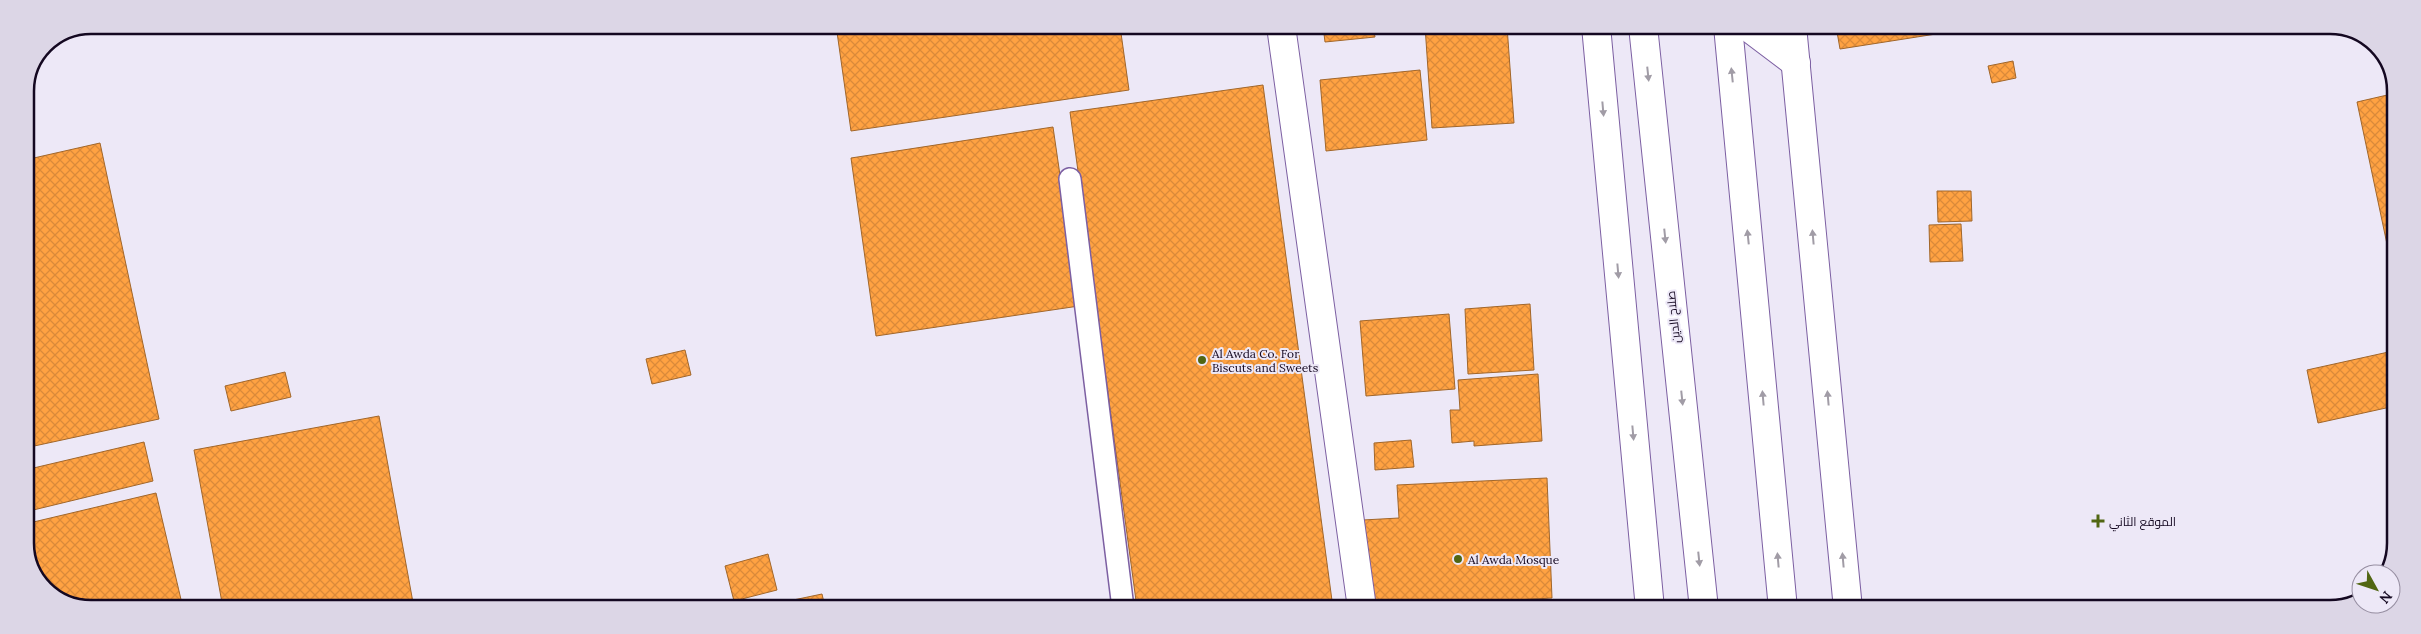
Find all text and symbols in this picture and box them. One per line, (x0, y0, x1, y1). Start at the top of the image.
one-way arrow (1644, 67, 1652, 83)
one-way arrow (1728, 67, 1736, 83)
one-way arrow (1600, 102, 1608, 118)
one-way arrow (1661, 228, 1669, 244)
one-way arrow (1744, 228, 1752, 244)
one-way arrow (1809, 228, 1817, 244)
one-way arrow (1615, 263, 1623, 279)
street label: صلاح الدين (1663, 290, 1684, 344)
place label: Al Awda Co. For Biscuts and Sweets (1211, 346, 1319, 375)
marker: Al Awda Co. For Biscuts and Sweets (1196, 354, 1208, 366)
one-way arrow (1678, 390, 1686, 406)
one-way arrow (1759, 390, 1767, 406)
one-way arrow (1824, 390, 1832, 406)
one-way arrow (1630, 425, 1638, 441)
marker: الموقع الثاني (2091, 514, 2105, 528)
place label: الموقع الثاني (2109, 514, 2176, 532)
place label: Al Awda Mosque (1467, 552, 1560, 567)
one-way arrow (1695, 552, 1703, 568)
one-way arrow (1774, 552, 1782, 568)
one-way arrow (1839, 552, 1847, 568)
marker: Al Awda Mosque (1452, 553, 1464, 565)
north arrow (2351, 564, 2401, 614)
text: N (2375, 587, 2396, 607)

